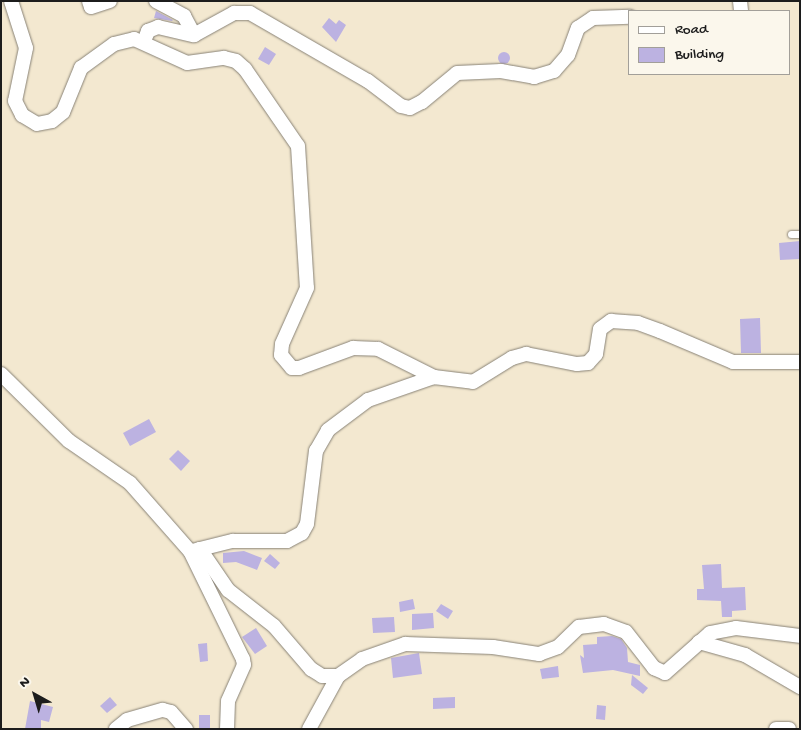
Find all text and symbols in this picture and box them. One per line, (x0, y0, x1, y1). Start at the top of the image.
legend (628, 10, 791, 75)
text: Road (675, 21, 708, 39)
text: Building (675, 46, 724, 64)
north arrow (10, 670, 60, 720)
text: N (16, 673, 34, 692)

